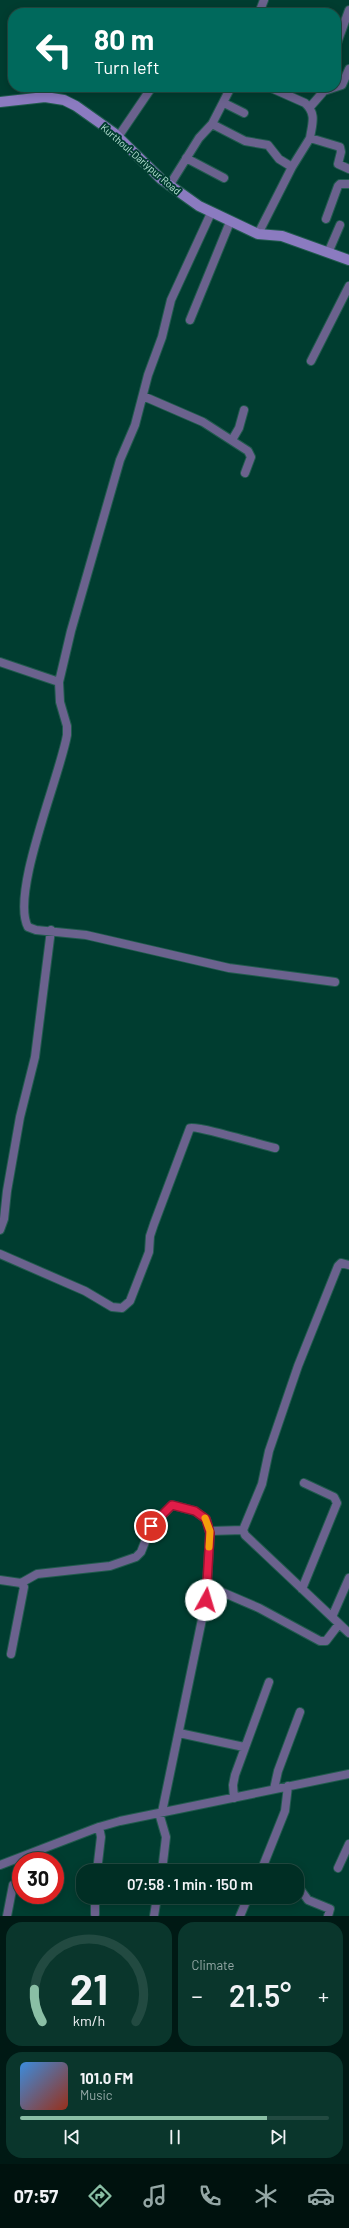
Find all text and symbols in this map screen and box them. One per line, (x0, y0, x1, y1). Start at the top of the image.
text: 80 m (94, 22, 154, 56)
icon: left (28, 24, 80, 76)
text: Turn left (94, 56, 160, 78)
street label: Kurthoul-Dariypur Road (99, 121, 183, 197)
pin (134, 1509, 168, 1543)
icon: arrive (140, 1515, 162, 1537)
position arrow (185, 1579, 227, 1621)
speed limit sign: 30 (12, 1852, 64, 1904)
text: 07:58 · 1 min · 150 m (127, 1875, 253, 1893)
text: Climate (192, 1957, 235, 1973)
text: 21 (70, 1963, 108, 2013)
text: 21.5° (229, 1977, 291, 2013)
text: − (192, 1982, 203, 2008)
text: + (318, 1982, 329, 2008)
text: km/h (73, 2012, 105, 2029)
text: 101.0 FM (80, 2069, 133, 2087)
text: Music (80, 2087, 113, 2103)
icon: previous (61, 2126, 83, 2148)
icon: pause (164, 2126, 186, 2148)
icon: next (267, 2126, 289, 2148)
icon: directions (86, 2182, 114, 2210)
icon: music (141, 2182, 169, 2210)
icon: phone (196, 2182, 224, 2210)
icon: climate (252, 2182, 280, 2210)
icon: car (307, 2182, 335, 2210)
text: 07:57 (14, 2185, 58, 2207)

